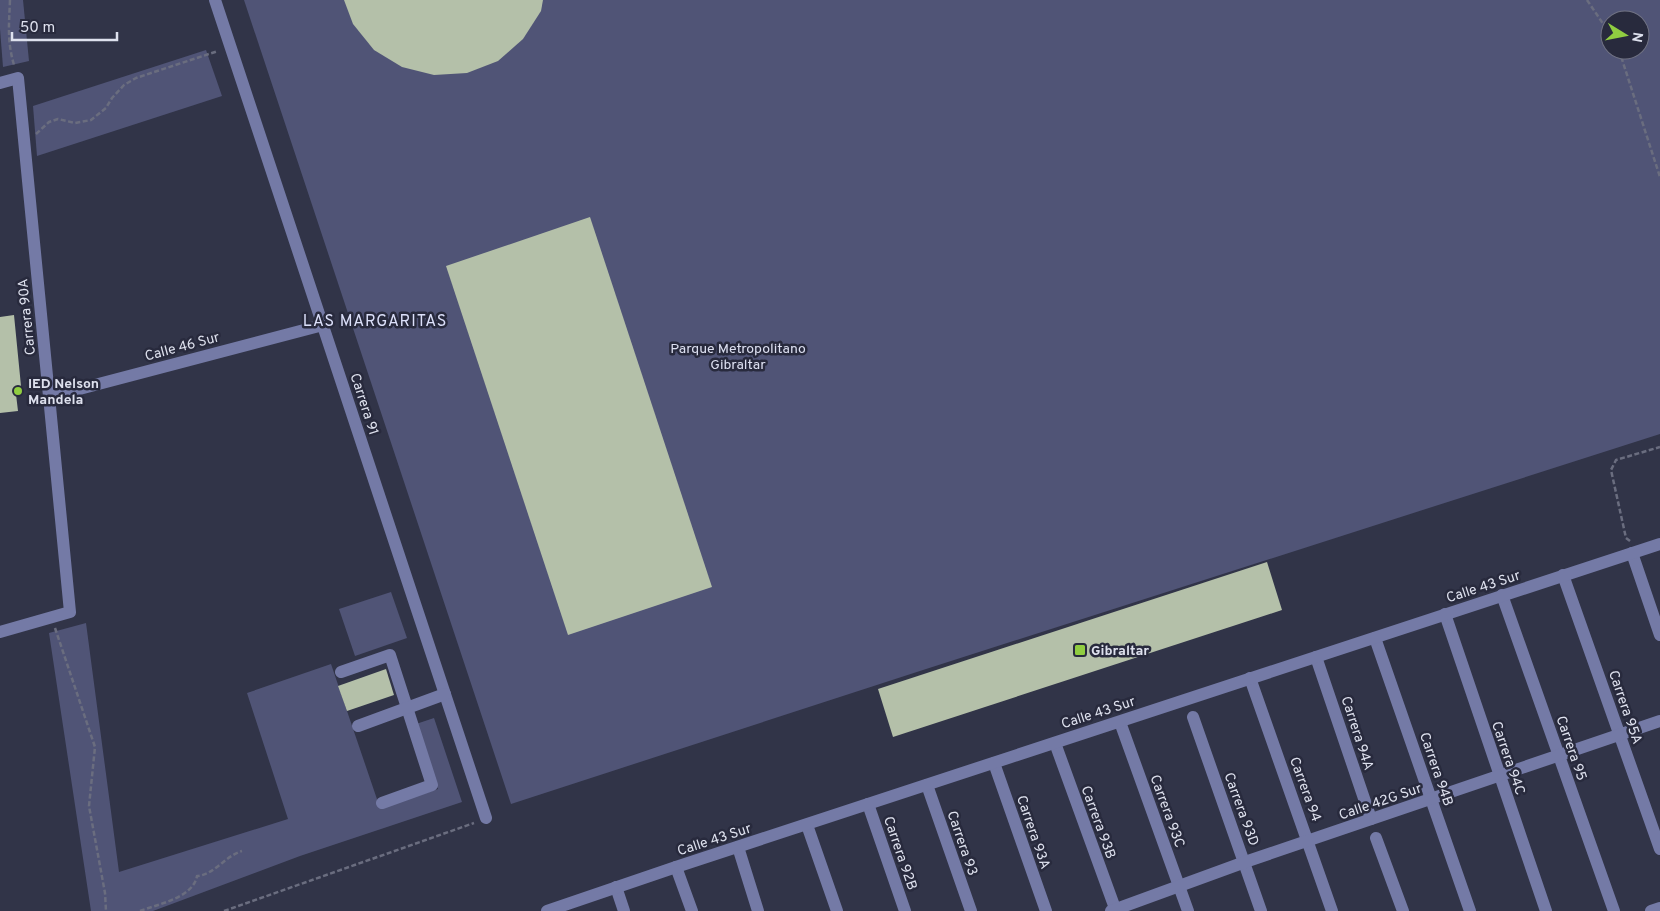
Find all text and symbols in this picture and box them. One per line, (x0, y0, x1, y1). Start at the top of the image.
scale bar (12, 10, 118, 42)
north arrow (1600, 10, 1650, 60)
text: 50 m (20, 19, 55, 38)
text: N (1627, 31, 1646, 43)
street label: Carrera 90A (15, 278, 40, 356)
district label: LAS MARGARITAS (303, 312, 447, 332)
street label: Calle 46 Sur (143, 329, 222, 366)
park label: Parque Metropolitano Gibraltar (670, 341, 806, 374)
street label: Carrera 91 (346, 371, 382, 438)
place label: IED Nelson Mandela (28, 376, 99, 409)
marker: IED Nelson Mandela (12, 385, 24, 397)
street label: Calle 43 Sur (1444, 567, 1523, 607)
marker: Gibraltar (1073, 643, 1087, 657)
place label: Gibraltar (1091, 643, 1149, 660)
street label: Carrera 95A (1604, 668, 1645, 747)
street label: Calle 43 Sur (1059, 693, 1138, 733)
street label: Carrera 94A (1337, 694, 1377, 773)
street label: Carrera 95 (1552, 714, 1590, 783)
street label: Carrera 94C (1487, 719, 1528, 798)
street label: Carrera 94B (1415, 730, 1456, 809)
street label: Carrera 94 (1285, 755, 1324, 824)
street label: Carrera 93D (1219, 771, 1262, 849)
street label: Carrera 93C (1146, 773, 1188, 850)
street label: Calle 42G Sur (1337, 780, 1425, 825)
street label: Carrera 93B (1077, 784, 1119, 861)
street label: Carrera 93A (1012, 793, 1053, 872)
street label: Carrera 93 (943, 809, 981, 878)
street label: Carrera 92B (879, 814, 920, 893)
street label: Calle 43 Sur (675, 820, 754, 860)

